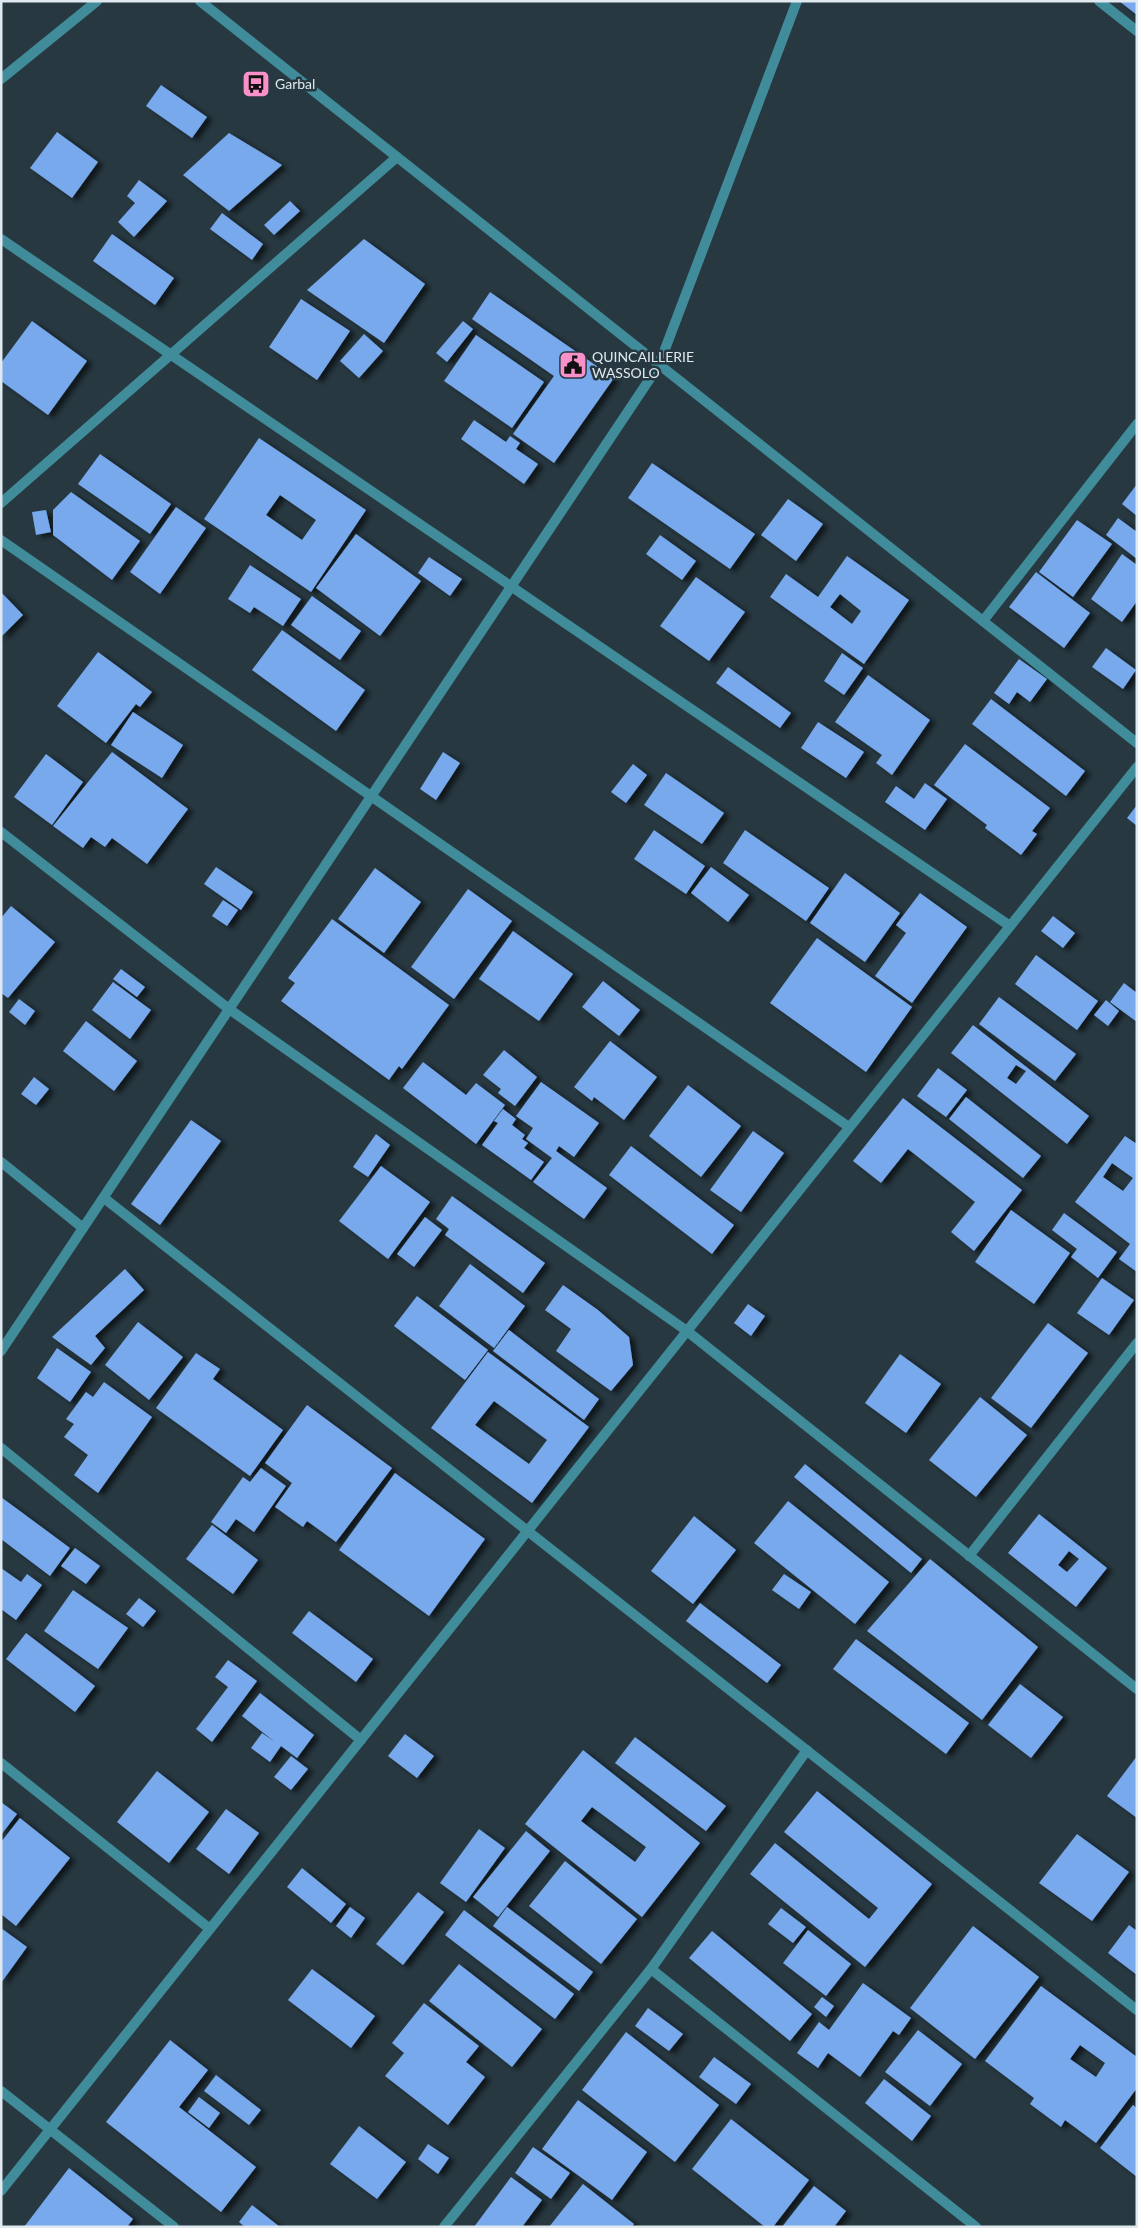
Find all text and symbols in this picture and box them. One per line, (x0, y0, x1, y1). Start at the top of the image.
bus stop icon: Garbal (241, 69, 271, 99)
place label: Garbal (275, 75, 315, 92)
place label: QUINCAILLERIE WASSOLO (592, 348, 694, 381)
public building icon: QUINCAILLERIE WASSOLO (558, 350, 588, 380)

